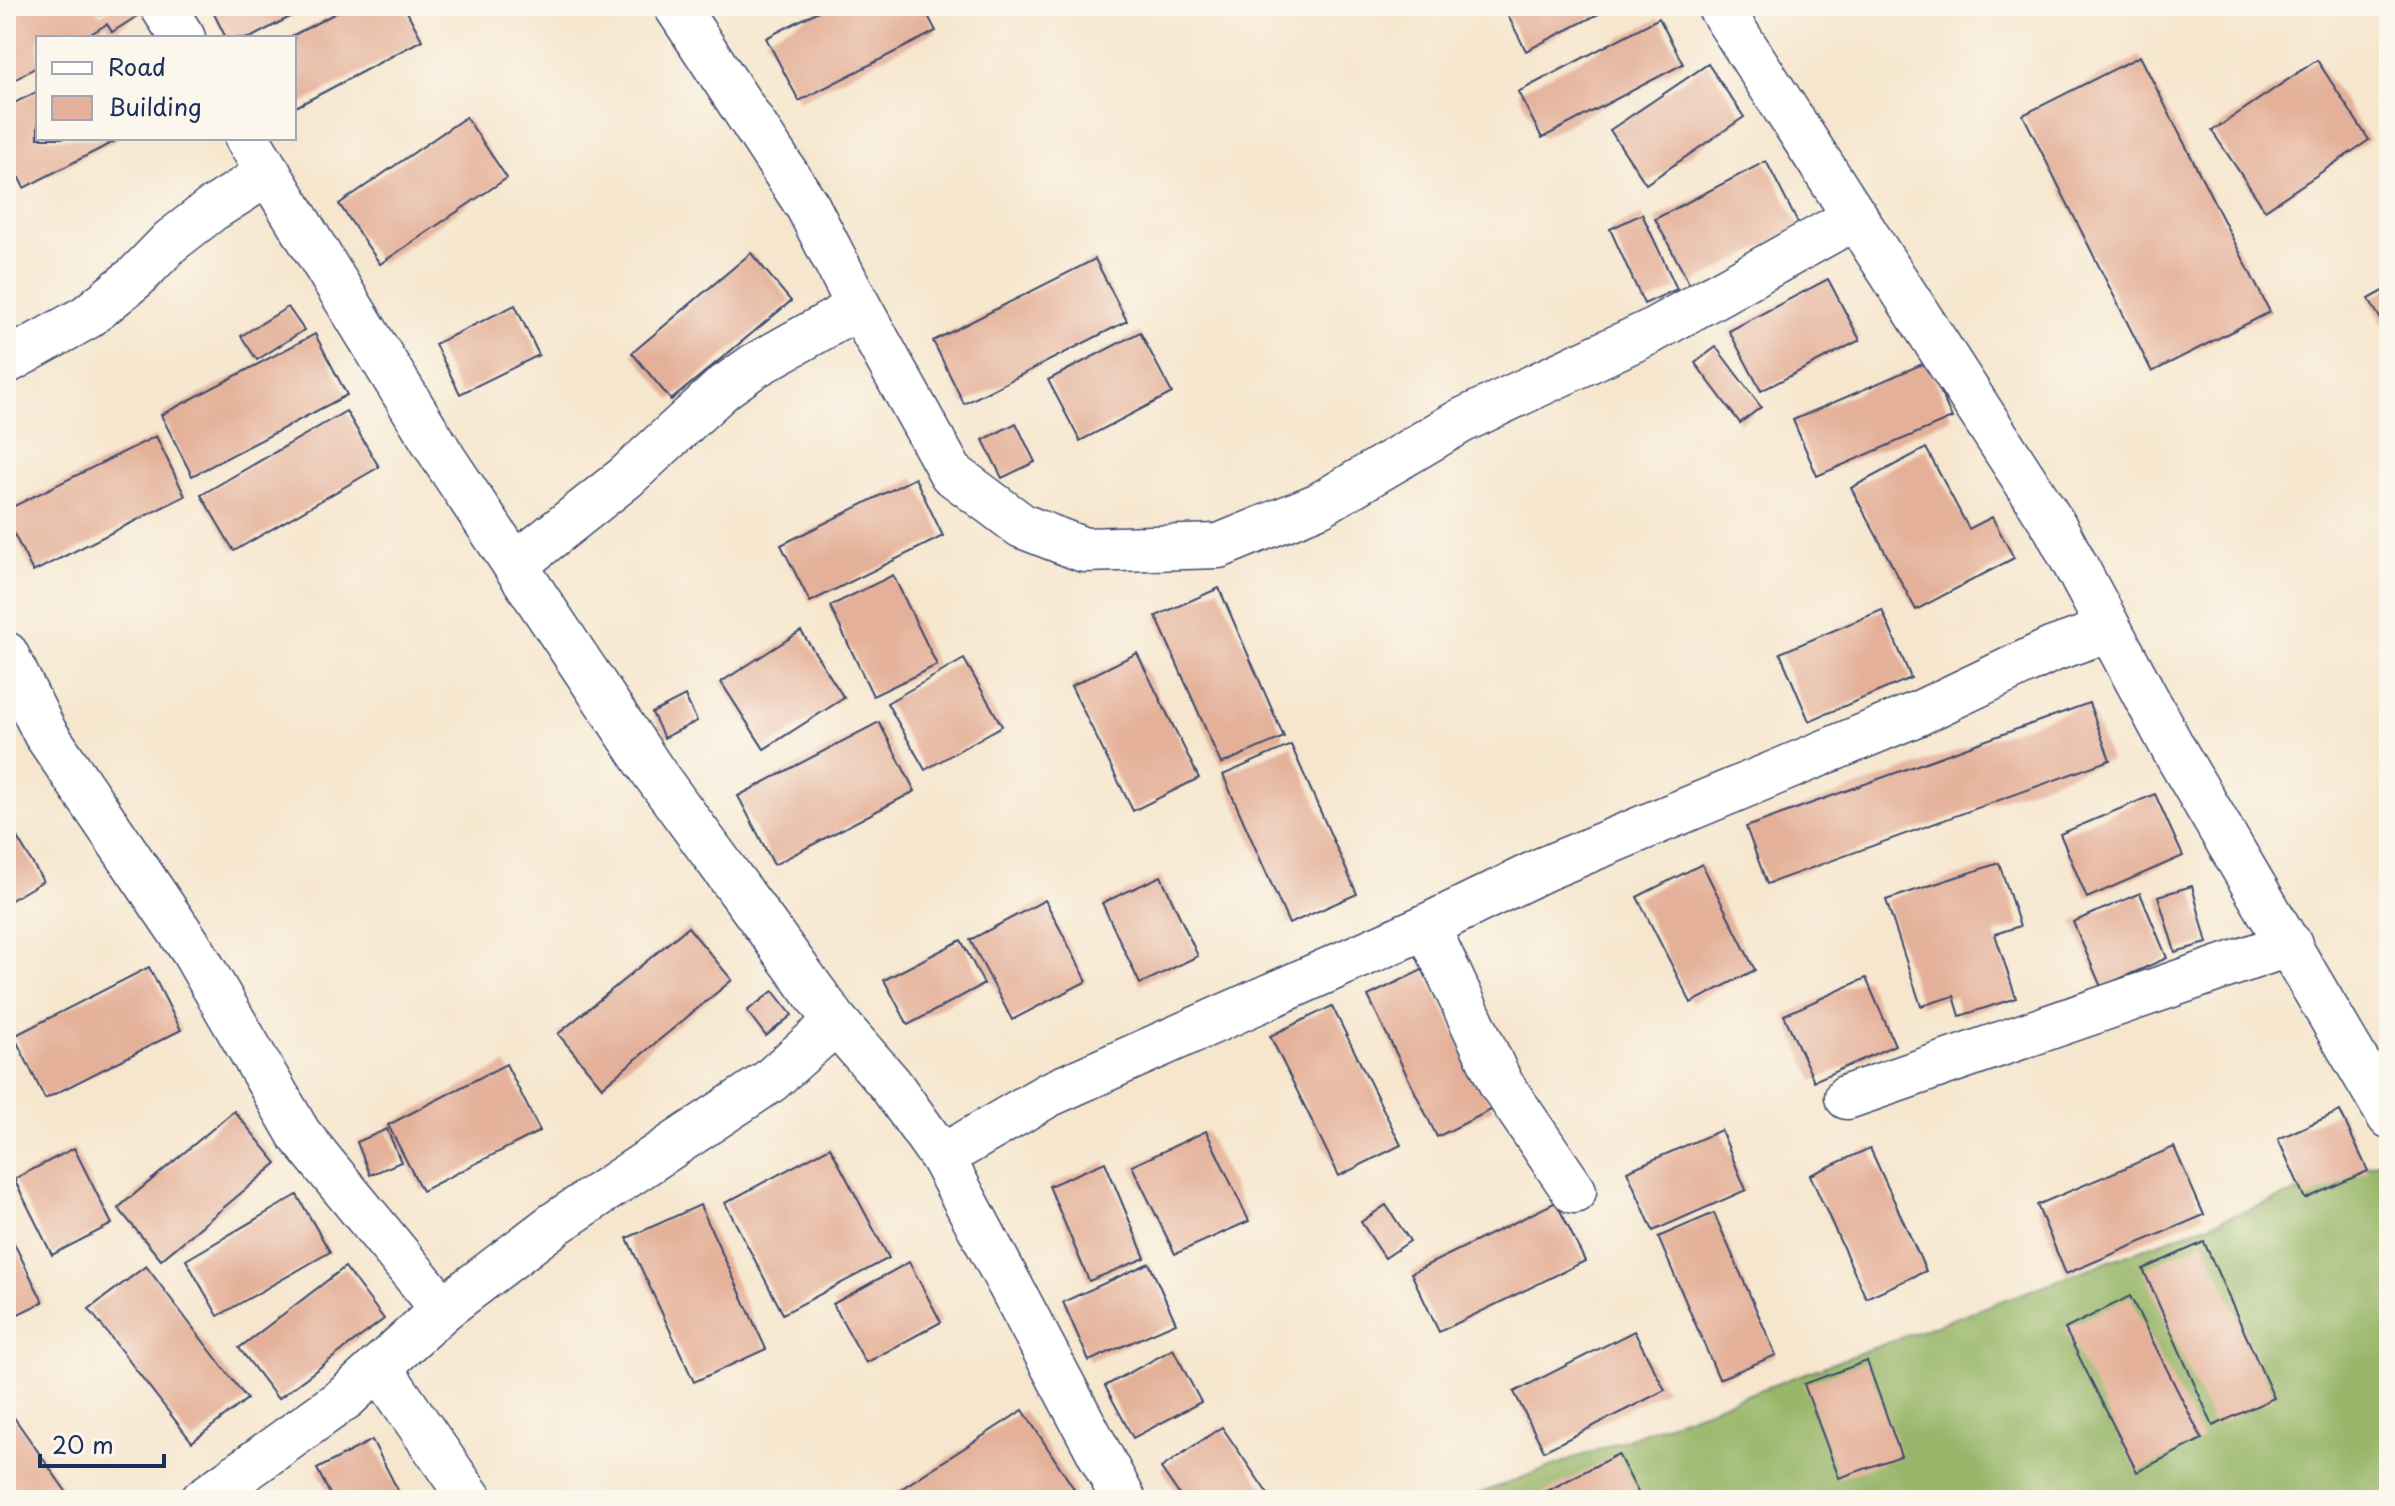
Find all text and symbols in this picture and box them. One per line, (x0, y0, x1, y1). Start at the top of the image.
legend (36, 36, 296, 140)
text: Road (108, 48, 166, 84)
text: Building (108, 88, 202, 124)
scale bar (40, 1418, 164, 1468)
text: 20 m (52, 1426, 114, 1462)

